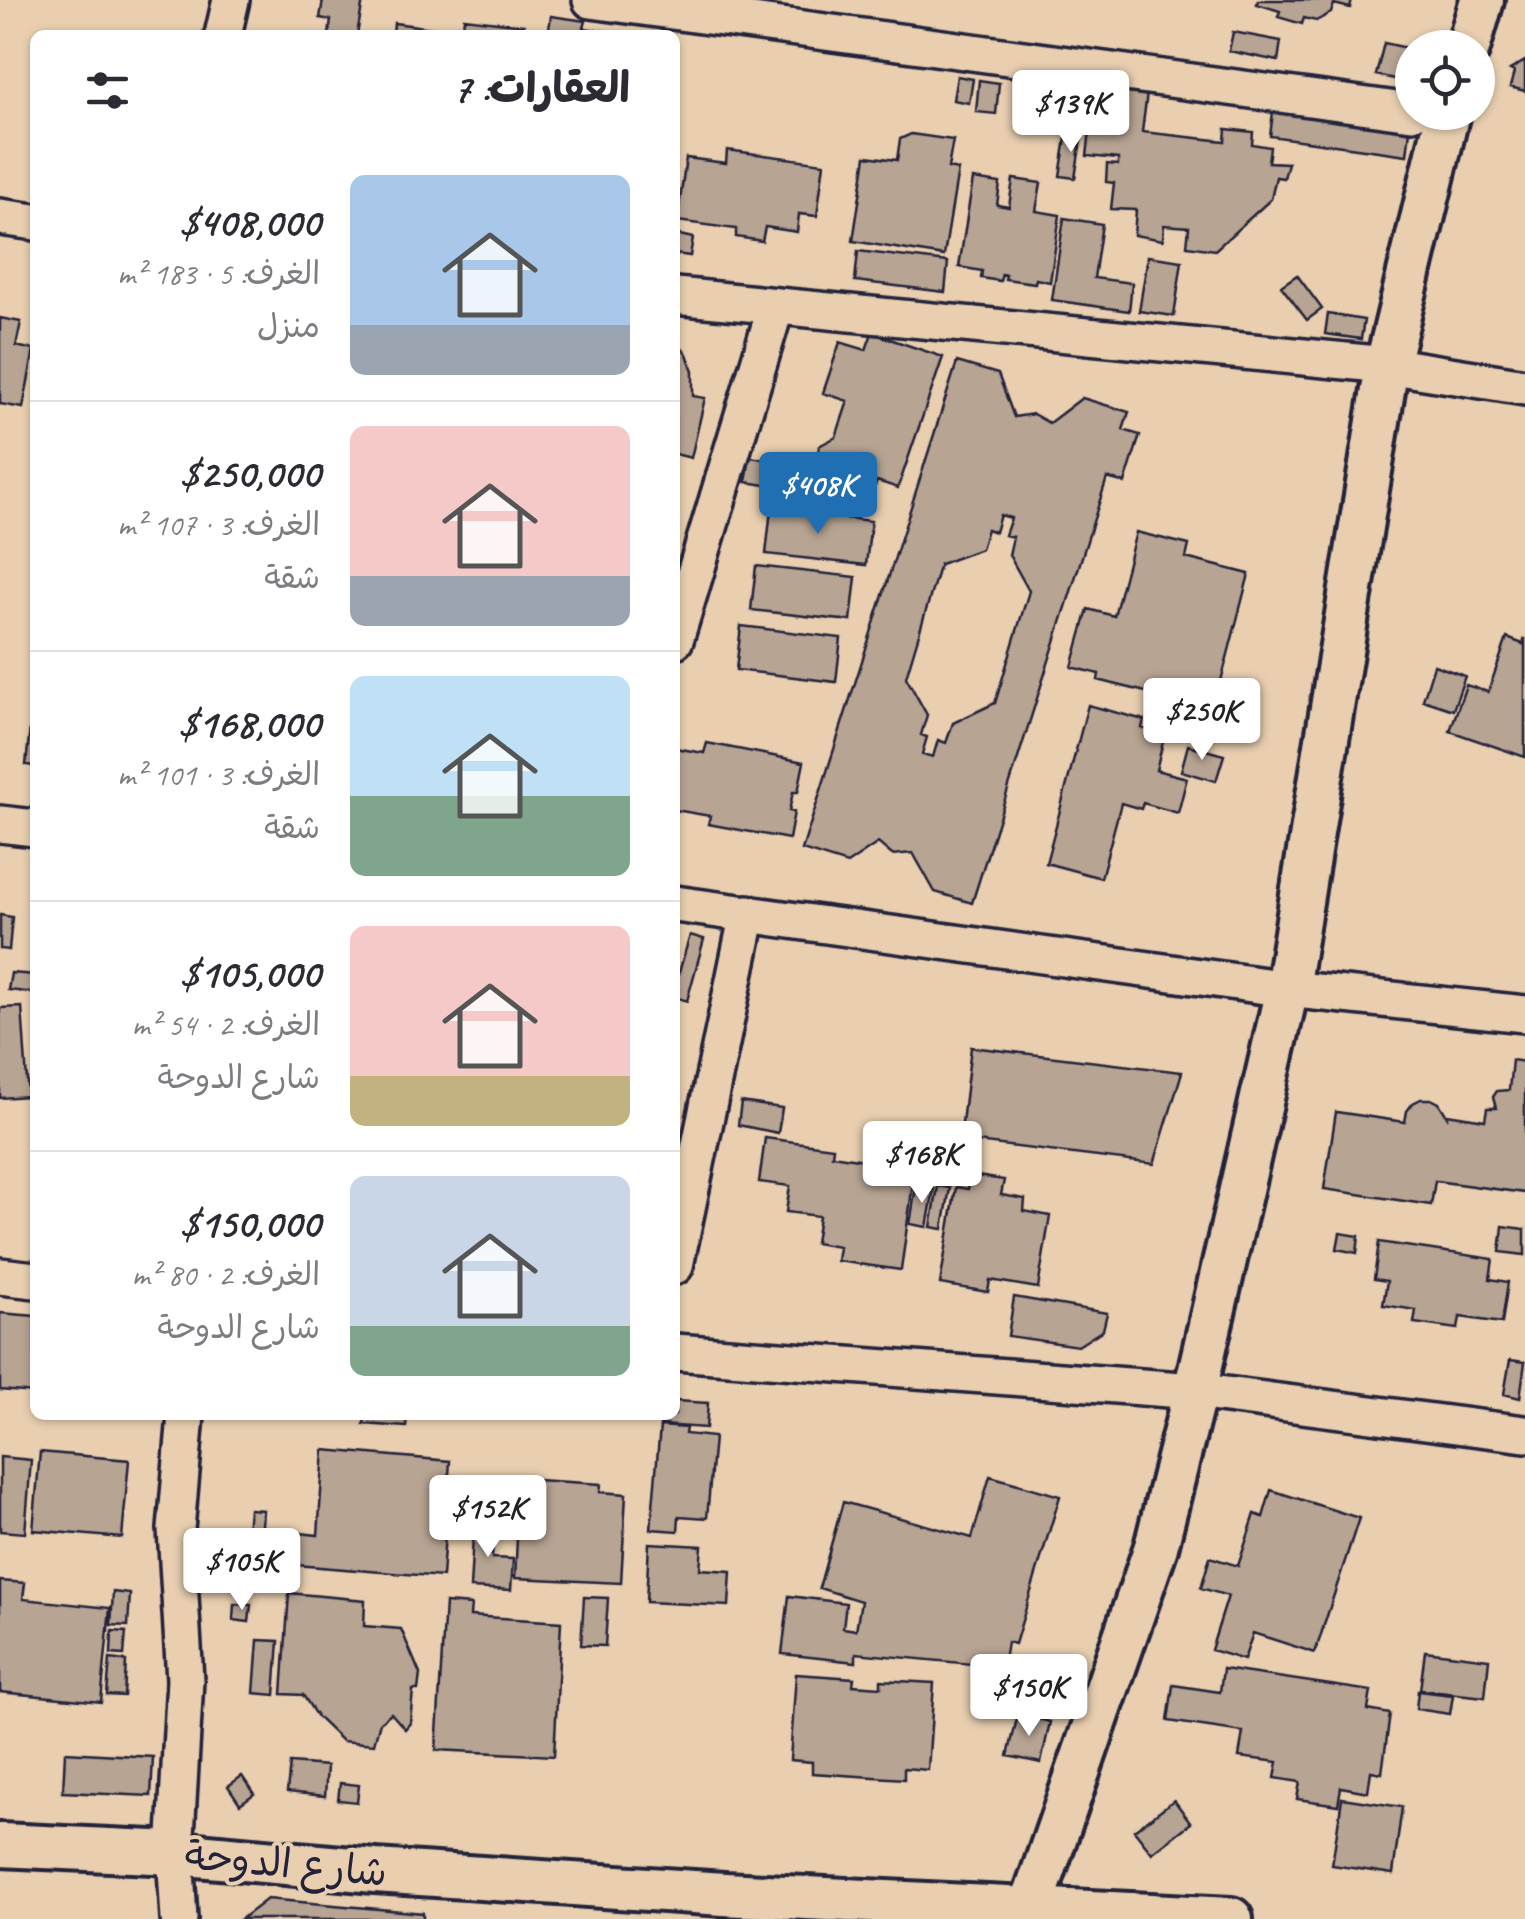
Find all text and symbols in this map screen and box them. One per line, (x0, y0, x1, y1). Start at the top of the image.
map controls (1395, 30, 1495, 130)
button: locate (1395, 30, 1495, 130)
text: العقارات: 7 (452, 62, 630, 115)
icon: filters (80, 63, 135, 118)
pin: $139K (1001, 70, 1141, 155)
text: $139K (1034, 82, 1108, 123)
text: $408,000 (179, 196, 320, 249)
icon: home (430, 215, 550, 335)
text: الغرف: 5 · 183 m² (117, 253, 320, 294)
text: منزل (257, 306, 320, 347)
text: $250,000 (180, 447, 320, 500)
pin: $408K (748, 452, 888, 537)
text: $408K (781, 464, 855, 505)
icon: home (430, 466, 550, 586)
text: الغرف: 3 · 107 m² (117, 504, 320, 545)
text: شقة (264, 557, 320, 598)
pin: $250K (1132, 678, 1272, 763)
text: $250K (1165, 690, 1239, 731)
text: $168,000 (179, 697, 320, 750)
icon: home (430, 716, 550, 836)
text: الغرف: 3 · 101 m² (117, 754, 320, 795)
text: شقة (264, 807, 320, 848)
text: $105,000 (180, 947, 320, 1000)
icon: home (430, 966, 550, 1086)
text: الغرف: 2 · 54 m² (132, 1004, 320, 1045)
text: شارع الدوحة (158, 1057, 320, 1098)
pin: $168K (852, 1121, 992, 1206)
text: $168K (885, 1133, 959, 1174)
text: $150,000 (180, 1197, 320, 1250)
icon: home (430, 1216, 550, 1336)
text: الغرف: 2 · 80 m² (132, 1254, 320, 1295)
text: شارع الدوحة (158, 1307, 320, 1348)
pin: $152K (418, 1475, 558, 1560)
text: $152K (451, 1487, 525, 1528)
pin: $105K (172, 1528, 312, 1613)
text: $105K (205, 1540, 279, 1581)
pin: $150K (959, 1654, 1099, 1739)
text: $150K (992, 1666, 1066, 1707)
street label: شارع الدوحة (182, 1830, 389, 1900)

